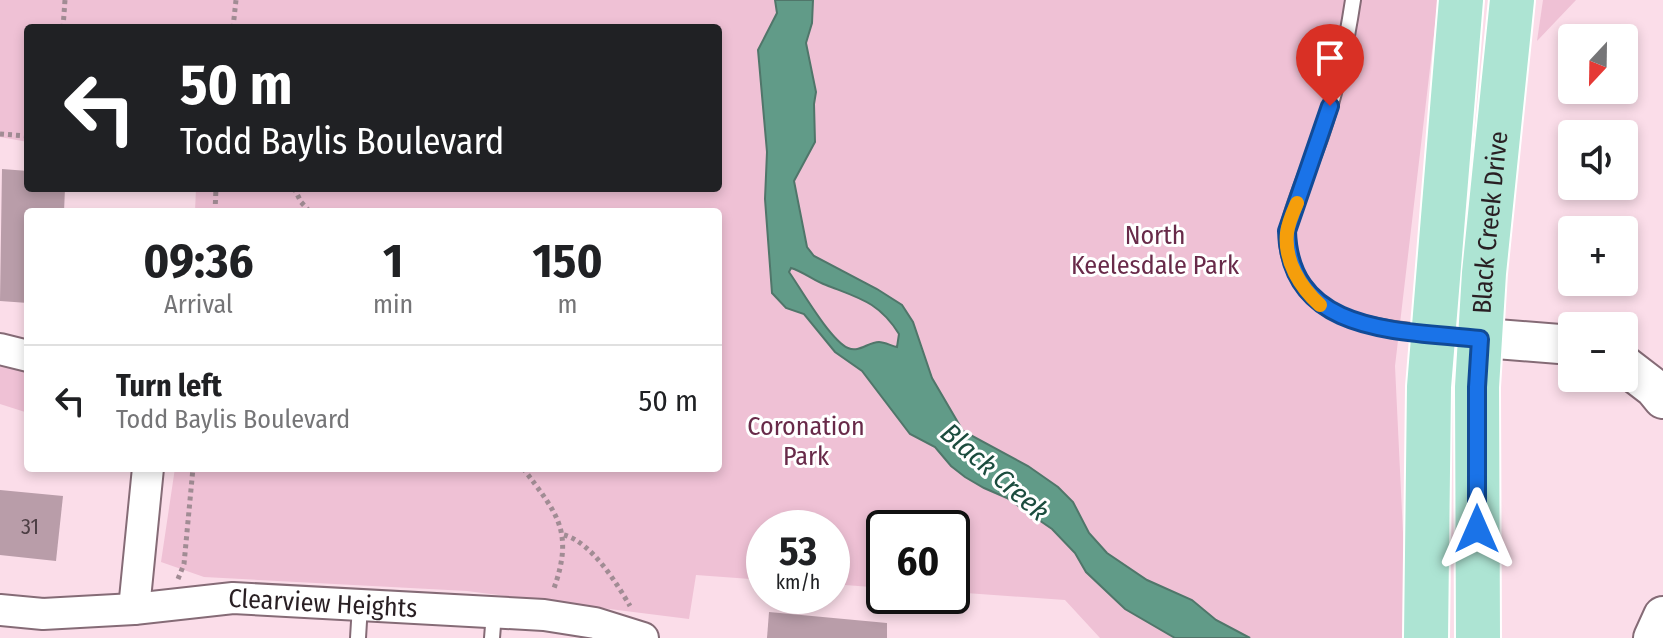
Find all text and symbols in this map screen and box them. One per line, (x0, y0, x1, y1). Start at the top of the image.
pin (1296, 24, 1364, 106)
north arrow (1558, 24, 1638, 104)
map controls (1558, 24, 1638, 392)
icon: arrive (1308, 36, 1352, 80)
text: 50 m (180, 52, 292, 119)
icon: left (48, 56, 152, 160)
text: Todd Baylis Boulevard (180, 120, 504, 164)
button: sound (1558, 120, 1638, 200)
street label: Black Creek Drive (1466, 130, 1514, 315)
button: + (1558, 216, 1638, 296)
park label: North Keelesdale Park (1071, 220, 1240, 281)
text: 09:36 (143, 232, 254, 290)
text: 1 (383, 232, 403, 290)
text: 150 (533, 232, 603, 290)
text: Arrival (164, 289, 233, 320)
text: min (373, 289, 413, 320)
text: m (558, 289, 578, 320)
button: − (1558, 312, 1638, 392)
text: Turn left (116, 368, 222, 404)
icon: left (48, 379, 92, 423)
text: 50 m (638, 383, 698, 419)
text: Todd Baylis Boulevard (116, 404, 350, 435)
park label: Coronation Park (747, 411, 865, 472)
water label: Black Creek (934, 416, 1056, 528)
position arrow (1435, 487, 1519, 571)
speed limit sign: 60 (866, 510, 970, 614)
house number: 31 (21, 513, 39, 540)
text: 53 (779, 528, 817, 576)
text: km/h (776, 570, 820, 594)
street label: Clearview Heights (228, 582, 418, 624)

